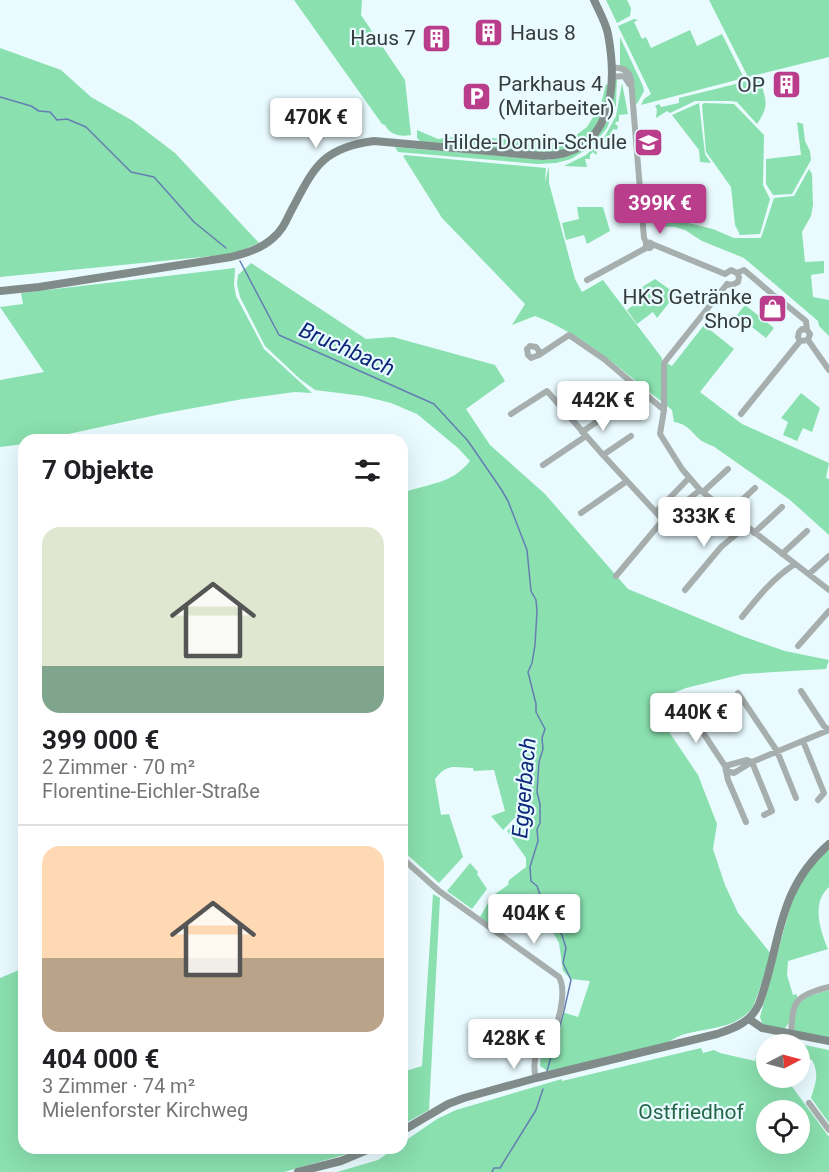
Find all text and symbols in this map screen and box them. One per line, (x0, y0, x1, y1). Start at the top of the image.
building icon: Haus 8 (473, 17, 505, 49)
place label: Haus 8 (510, 21, 576, 45)
building icon: Haus 7 (421, 22, 453, 54)
place label: Haus 7 (350, 26, 416, 50)
building icon: OP (770, 69, 802, 101)
place label: Parkhaus 4 (Mitarbeiter) (498, 72, 615, 120)
place label: OP (737, 73, 765, 97)
parking icon: Parkhaus 4 (Mitarbeiter) (461, 80, 493, 112)
pin: 470K € (267, 98, 365, 149)
text: 470K € (284, 105, 348, 129)
school or university icon: Hilde-Domin-Schule (632, 126, 664, 158)
place label: Hilde-Domin-Schule (443, 130, 627, 154)
pin: 399K € (611, 184, 709, 235)
text: 399K € (628, 191, 692, 215)
place label: HKS Getränke Shop (623, 285, 752, 333)
shop icon: HKS Getränke Shop (757, 293, 789, 325)
water label: Bruchbach (295, 317, 399, 381)
pin: 442K € (554, 381, 652, 432)
text: 442K € (571, 388, 635, 412)
icon: filters (351, 454, 384, 487)
text: 7 Objekte (42, 455, 153, 485)
pin: 333K € (655, 497, 753, 548)
text: 333K € (672, 504, 736, 528)
icon: home (159, 566, 267, 674)
pin: 440K € (647, 693, 745, 744)
text: 440K € (664, 700, 728, 724)
text: 399 000 € (42, 725, 159, 755)
water label: Eggerbach (507, 737, 541, 839)
text: 2 Zimmer · 70 m² (42, 755, 195, 779)
text: Florentine-Eichler-Straße (42, 779, 260, 803)
icon: home (159, 885, 267, 993)
pin: 404K € (485, 894, 583, 945)
text: 404K € (502, 901, 566, 925)
pin: 428K € (465, 1019, 563, 1070)
text: 428K € (482, 1026, 546, 1050)
north arrow (756, 1034, 810, 1088)
map controls (756, 1034, 810, 1154)
text: 404 000 € (42, 1044, 159, 1074)
text: 3 Zimmer · 74 m² (42, 1074, 195, 1098)
text: Mielenforster Kirchweg (42, 1098, 248, 1122)
park label: Ostfriedhof (638, 1100, 744, 1124)
button: locate (756, 1100, 810, 1154)

